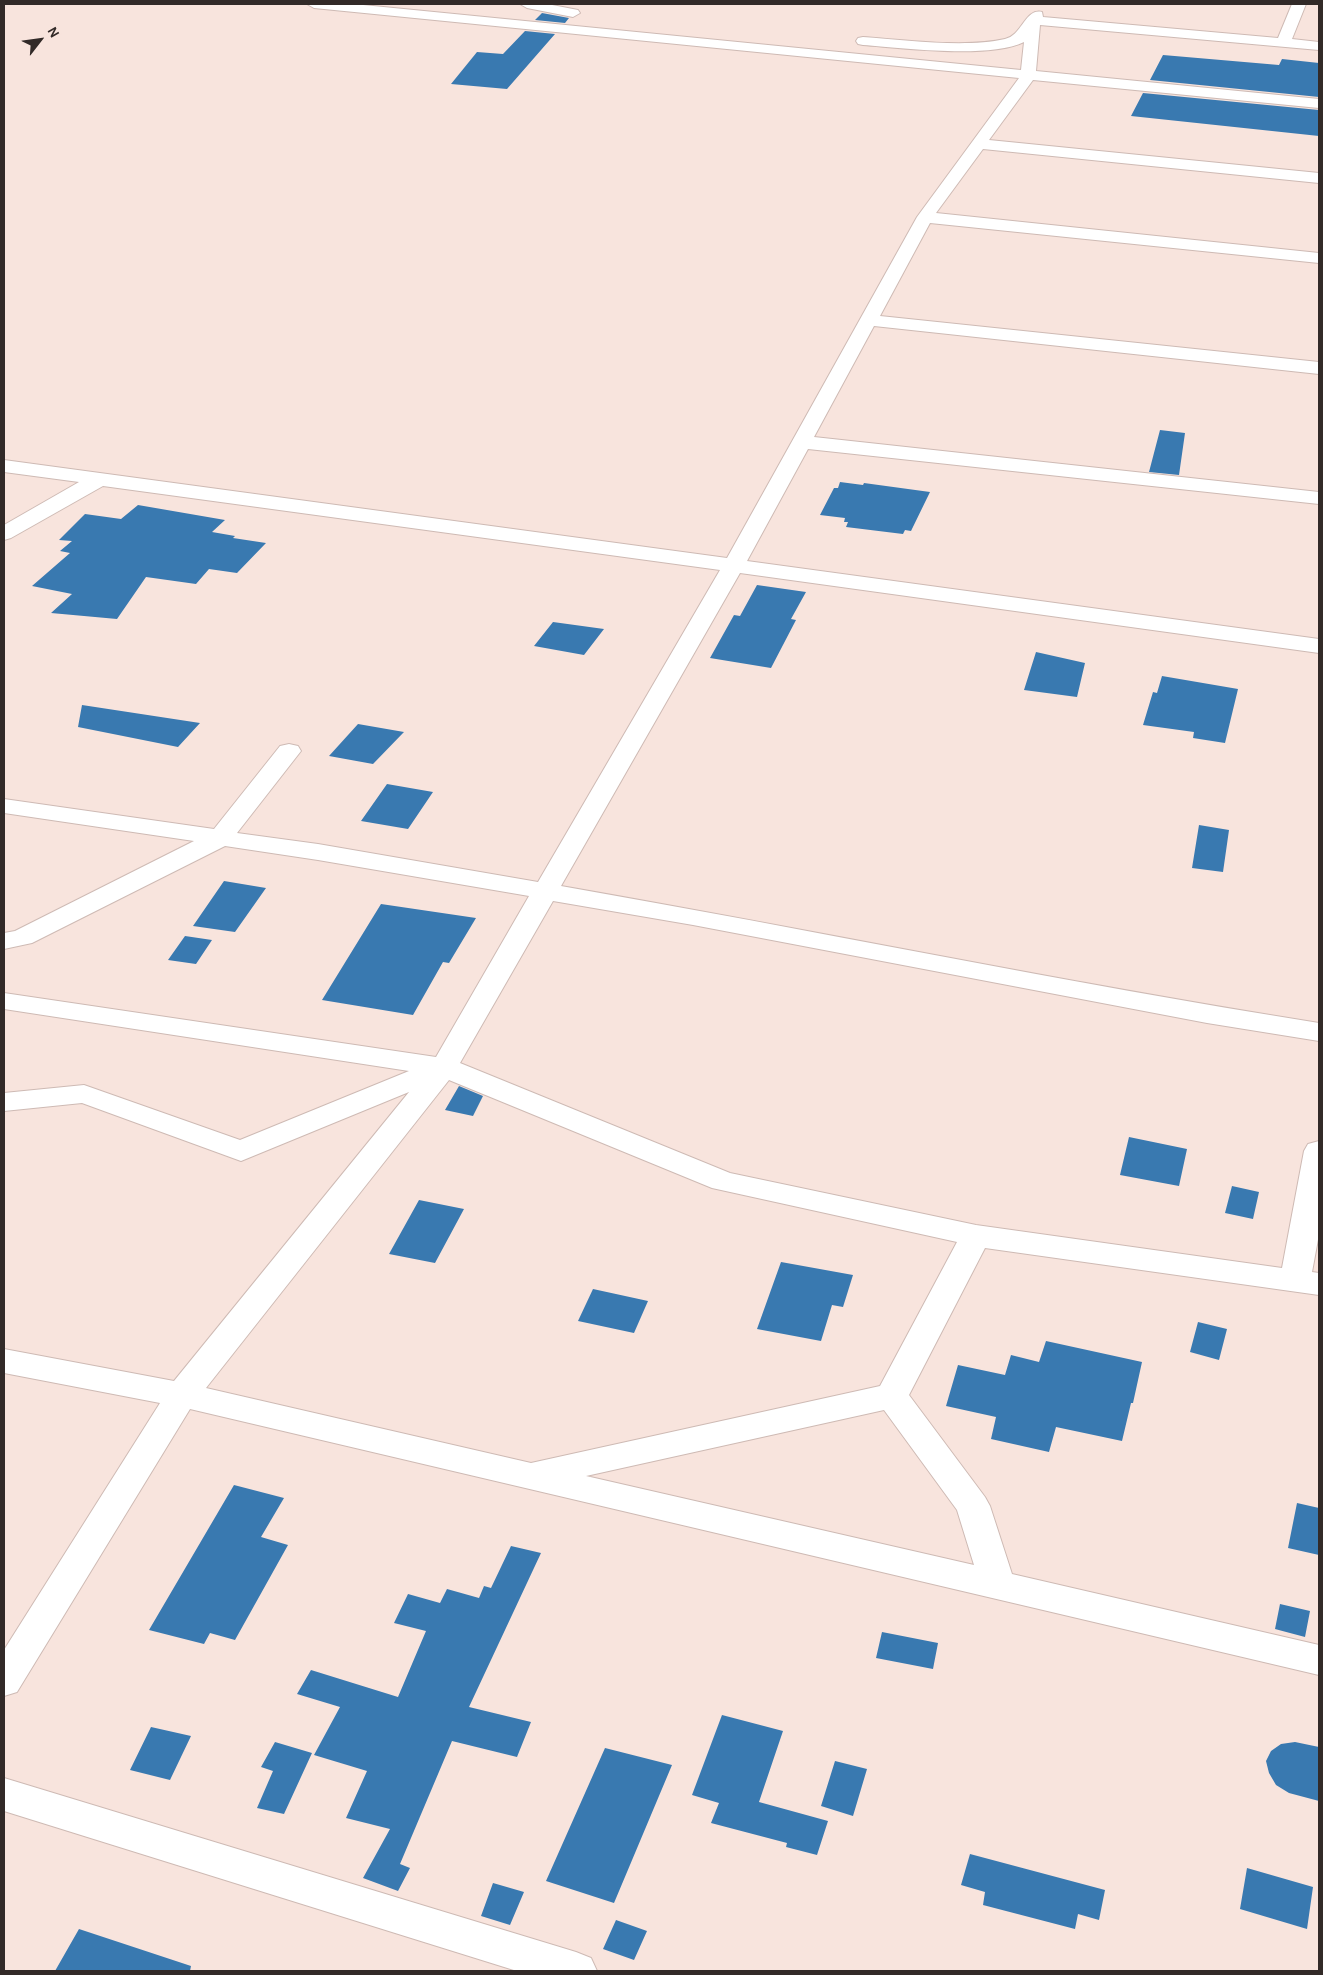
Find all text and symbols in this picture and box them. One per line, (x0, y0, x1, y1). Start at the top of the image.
north arrow (15, 15, 65, 65)
text: N (44, 24, 63, 41)

